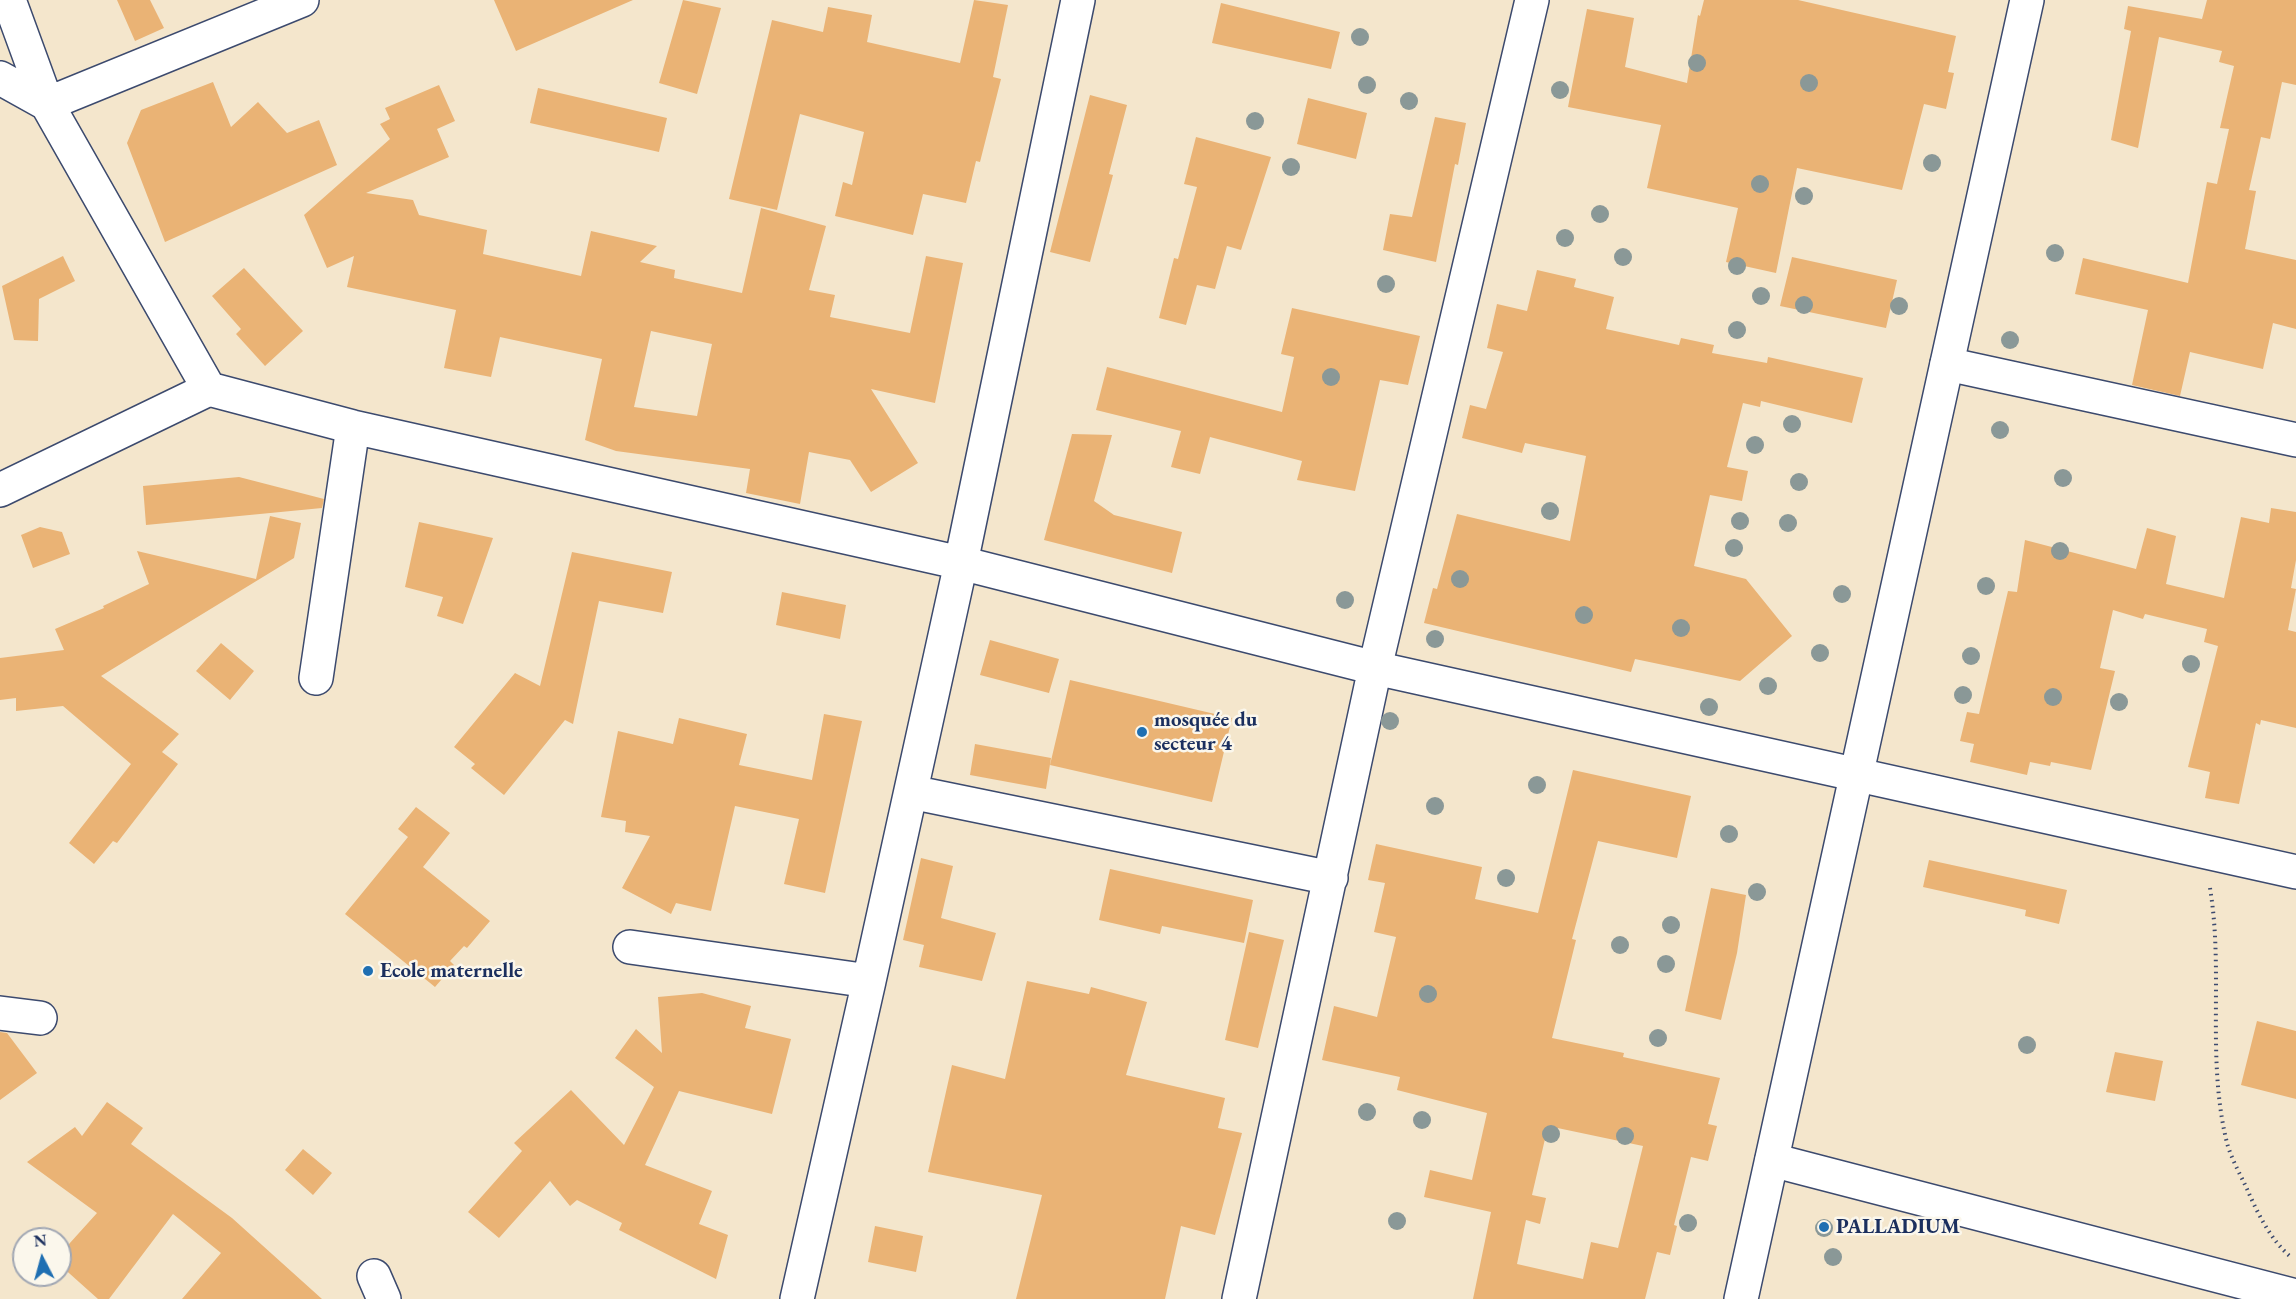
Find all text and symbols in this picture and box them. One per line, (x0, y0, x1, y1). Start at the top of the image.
place label: mosquée du secteur 4 (1154, 707, 1257, 757)
marker: mosquée du secteur 4 (1135, 725, 1149, 739)
place label: Ecole maternelle (380, 958, 523, 984)
marker: Ecole maternelle (361, 964, 375, 978)
place label: PALLADIUM (1836, 1214, 1960, 1240)
marker: PALLADIUM (1817, 1220, 1831, 1234)
north arrow (12, 1227, 72, 1287)
text: N (33, 1229, 48, 1252)

